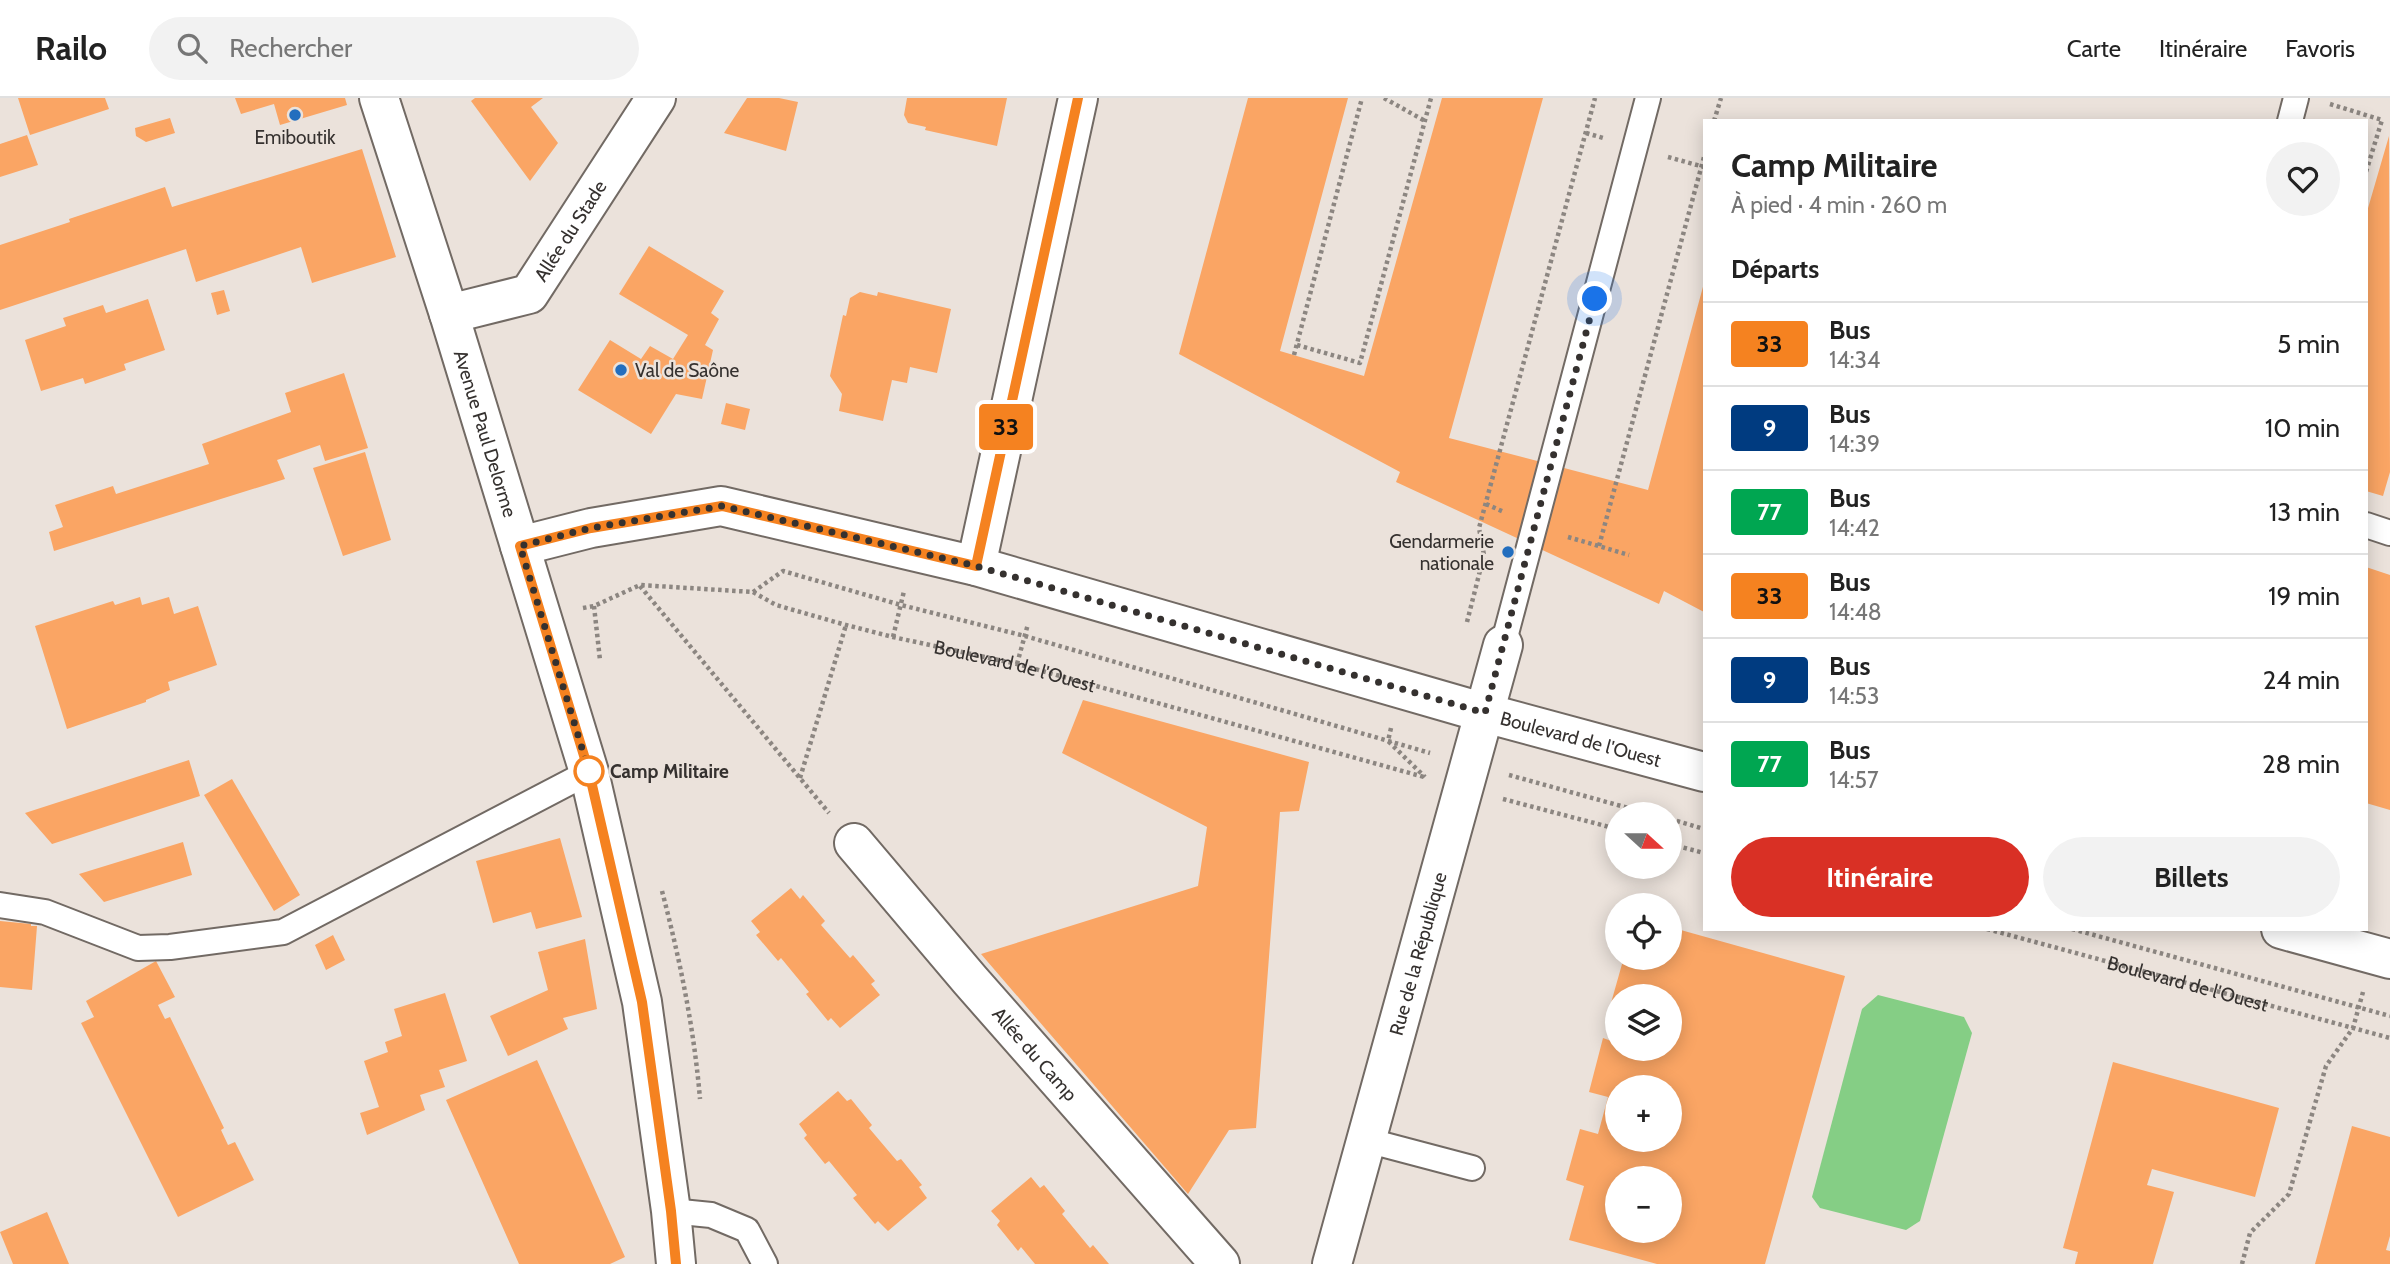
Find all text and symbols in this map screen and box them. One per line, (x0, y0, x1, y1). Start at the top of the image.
search box (149, 17, 639, 80)
text: Railo (35, 28, 107, 68)
icon: search (173, 29, 211, 67)
text: Rechercher (229, 32, 352, 64)
text: Carte (2067, 34, 2121, 63)
text: Itinéraire (2159, 34, 2247, 63)
text: Favoris (2285, 34, 2355, 63)
marker: Emiboutik (287, 107, 303, 123)
place label: Emiboutik (255, 126, 336, 149)
button: heart (2266, 142, 2340, 216)
text: Camp Militaire (1731, 145, 1937, 185)
street label: Allée du Stade (529, 176, 611, 285)
text: À pied · 4 min · 260 m (1731, 191, 1947, 219)
text: Départs (1731, 253, 1819, 285)
your location (1577, 281, 1612, 316)
text: Bus (1829, 314, 1870, 346)
text: 5 min (2277, 328, 2340, 360)
text: 33 (1757, 329, 1782, 358)
text: 14:34 (1829, 346, 1880, 374)
street label: Avenue Paul Delorme (449, 347, 522, 520)
place label: Val de Saône (635, 359, 740, 382)
marker: Val de Saône (613, 362, 629, 378)
text: Bus (1829, 398, 1870, 430)
line badge: 33 (974, 404, 1038, 450)
text: 33 (993, 412, 1019, 441)
text: 10 min (2265, 412, 2340, 444)
text: 9 (1763, 413, 1776, 442)
text: 14:39 (1829, 430, 1880, 458)
text: Bus (1829, 482, 1870, 514)
text: 13 min (2269, 496, 2340, 528)
text: 77 (1757, 497, 1782, 526)
text: 14:42 (1829, 514, 1880, 542)
place label: Gendarmerie nationale (1389, 530, 1494, 575)
marker: Gendarmerie nationale (1500, 544, 1516, 560)
text: Bus (1829, 566, 1870, 598)
text: 19 min (2268, 580, 2340, 612)
text: 33 (1757, 581, 1782, 610)
text: 14:48 (1829, 598, 1882, 626)
street label: Boulevard de l'Ouest (932, 635, 1099, 697)
text: Bus (1829, 650, 1870, 682)
text: 24 min (2263, 664, 2340, 696)
text: 9 (1763, 665, 1776, 694)
text: 14:53 (1829, 682, 1879, 710)
street label: Boulevard de l'Ouest (1498, 706, 1664, 772)
text: Bus (1829, 734, 1870, 766)
text: 28 min (2262, 748, 2340, 780)
text: 77 (1757, 749, 1782, 778)
marker: Camp Militaire (574, 756, 604, 786)
place label: Camp Militaire (610, 760, 729, 783)
text: 14:57 (1829, 766, 1879, 794)
north arrow (1605, 802, 1682, 878)
map controls (1605, 802, 1682, 1243)
button: Itinéraire (1731, 837, 2029, 917)
button: Billets (2043, 837, 2340, 917)
street label: Rue de la République (1384, 869, 1451, 1038)
button: locate (1605, 893, 1682, 970)
street label: Boulevard de l'Ouest (2105, 951, 2271, 1016)
button: layers (1605, 984, 1682, 1061)
street label: Allée du Camp (988, 1002, 1082, 1105)
button: + (1605, 1075, 1682, 1152)
button: − (1605, 1166, 1682, 1243)

